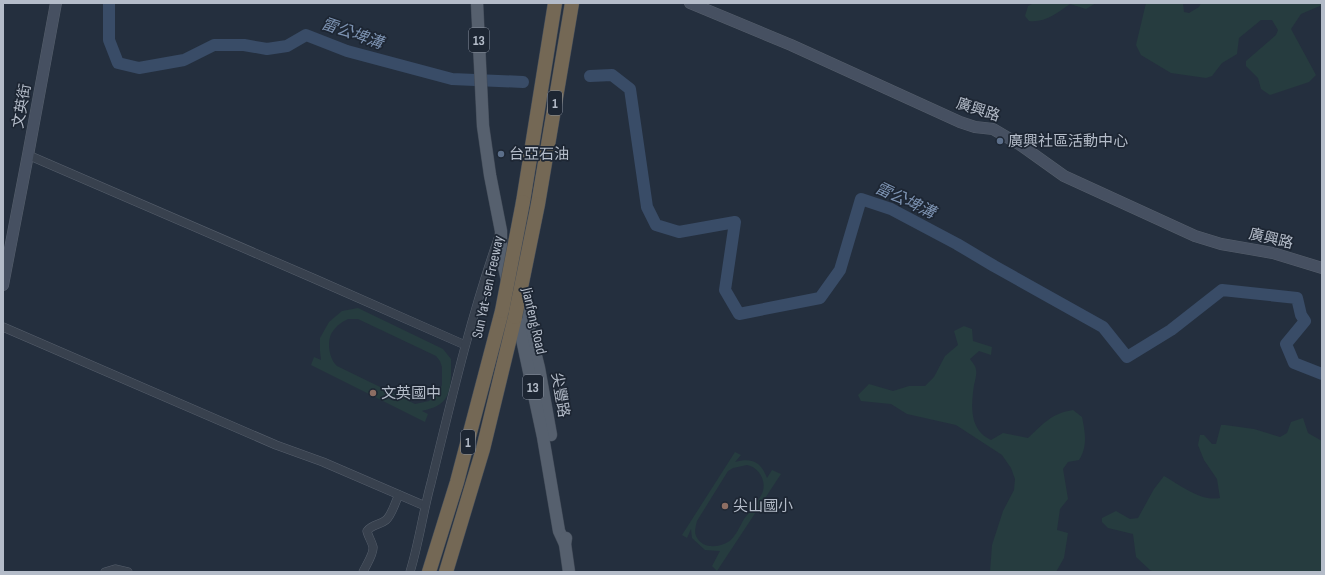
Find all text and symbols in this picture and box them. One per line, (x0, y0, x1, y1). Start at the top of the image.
water label: 雷公埤溝 (319, 15, 387, 54)
road number: 13 (469, 28, 489, 52)
street label: 文英街 (9, 82, 35, 130)
road number: 1 (548, 91, 562, 115)
street label: 廣興路 (954, 94, 1002, 126)
place label: 廣興社區活動中心 (1008, 132, 1128, 151)
marker: 廣興社區活動中心 (995, 136, 1005, 146)
place label: 台亞石油 (509, 145, 569, 164)
marker: 台亞石油 (496, 149, 506, 159)
water label: 雷公埤溝 (872, 179, 940, 224)
street label: 廣興路 (1247, 225, 1295, 253)
street label: Sun Yat-sen Freeway (468, 234, 508, 340)
street label: Jianfeng Road (517, 285, 551, 356)
street label: 尖豐路 (547, 371, 573, 419)
road number: 13 (523, 375, 543, 399)
place label: 文英國中 (381, 384, 441, 403)
marker: 文英國中 (368, 388, 378, 398)
road number: 1 (461, 430, 475, 454)
place label: 尖山國小 (733, 497, 793, 516)
marker: 尖山國小 (720, 501, 730, 511)

